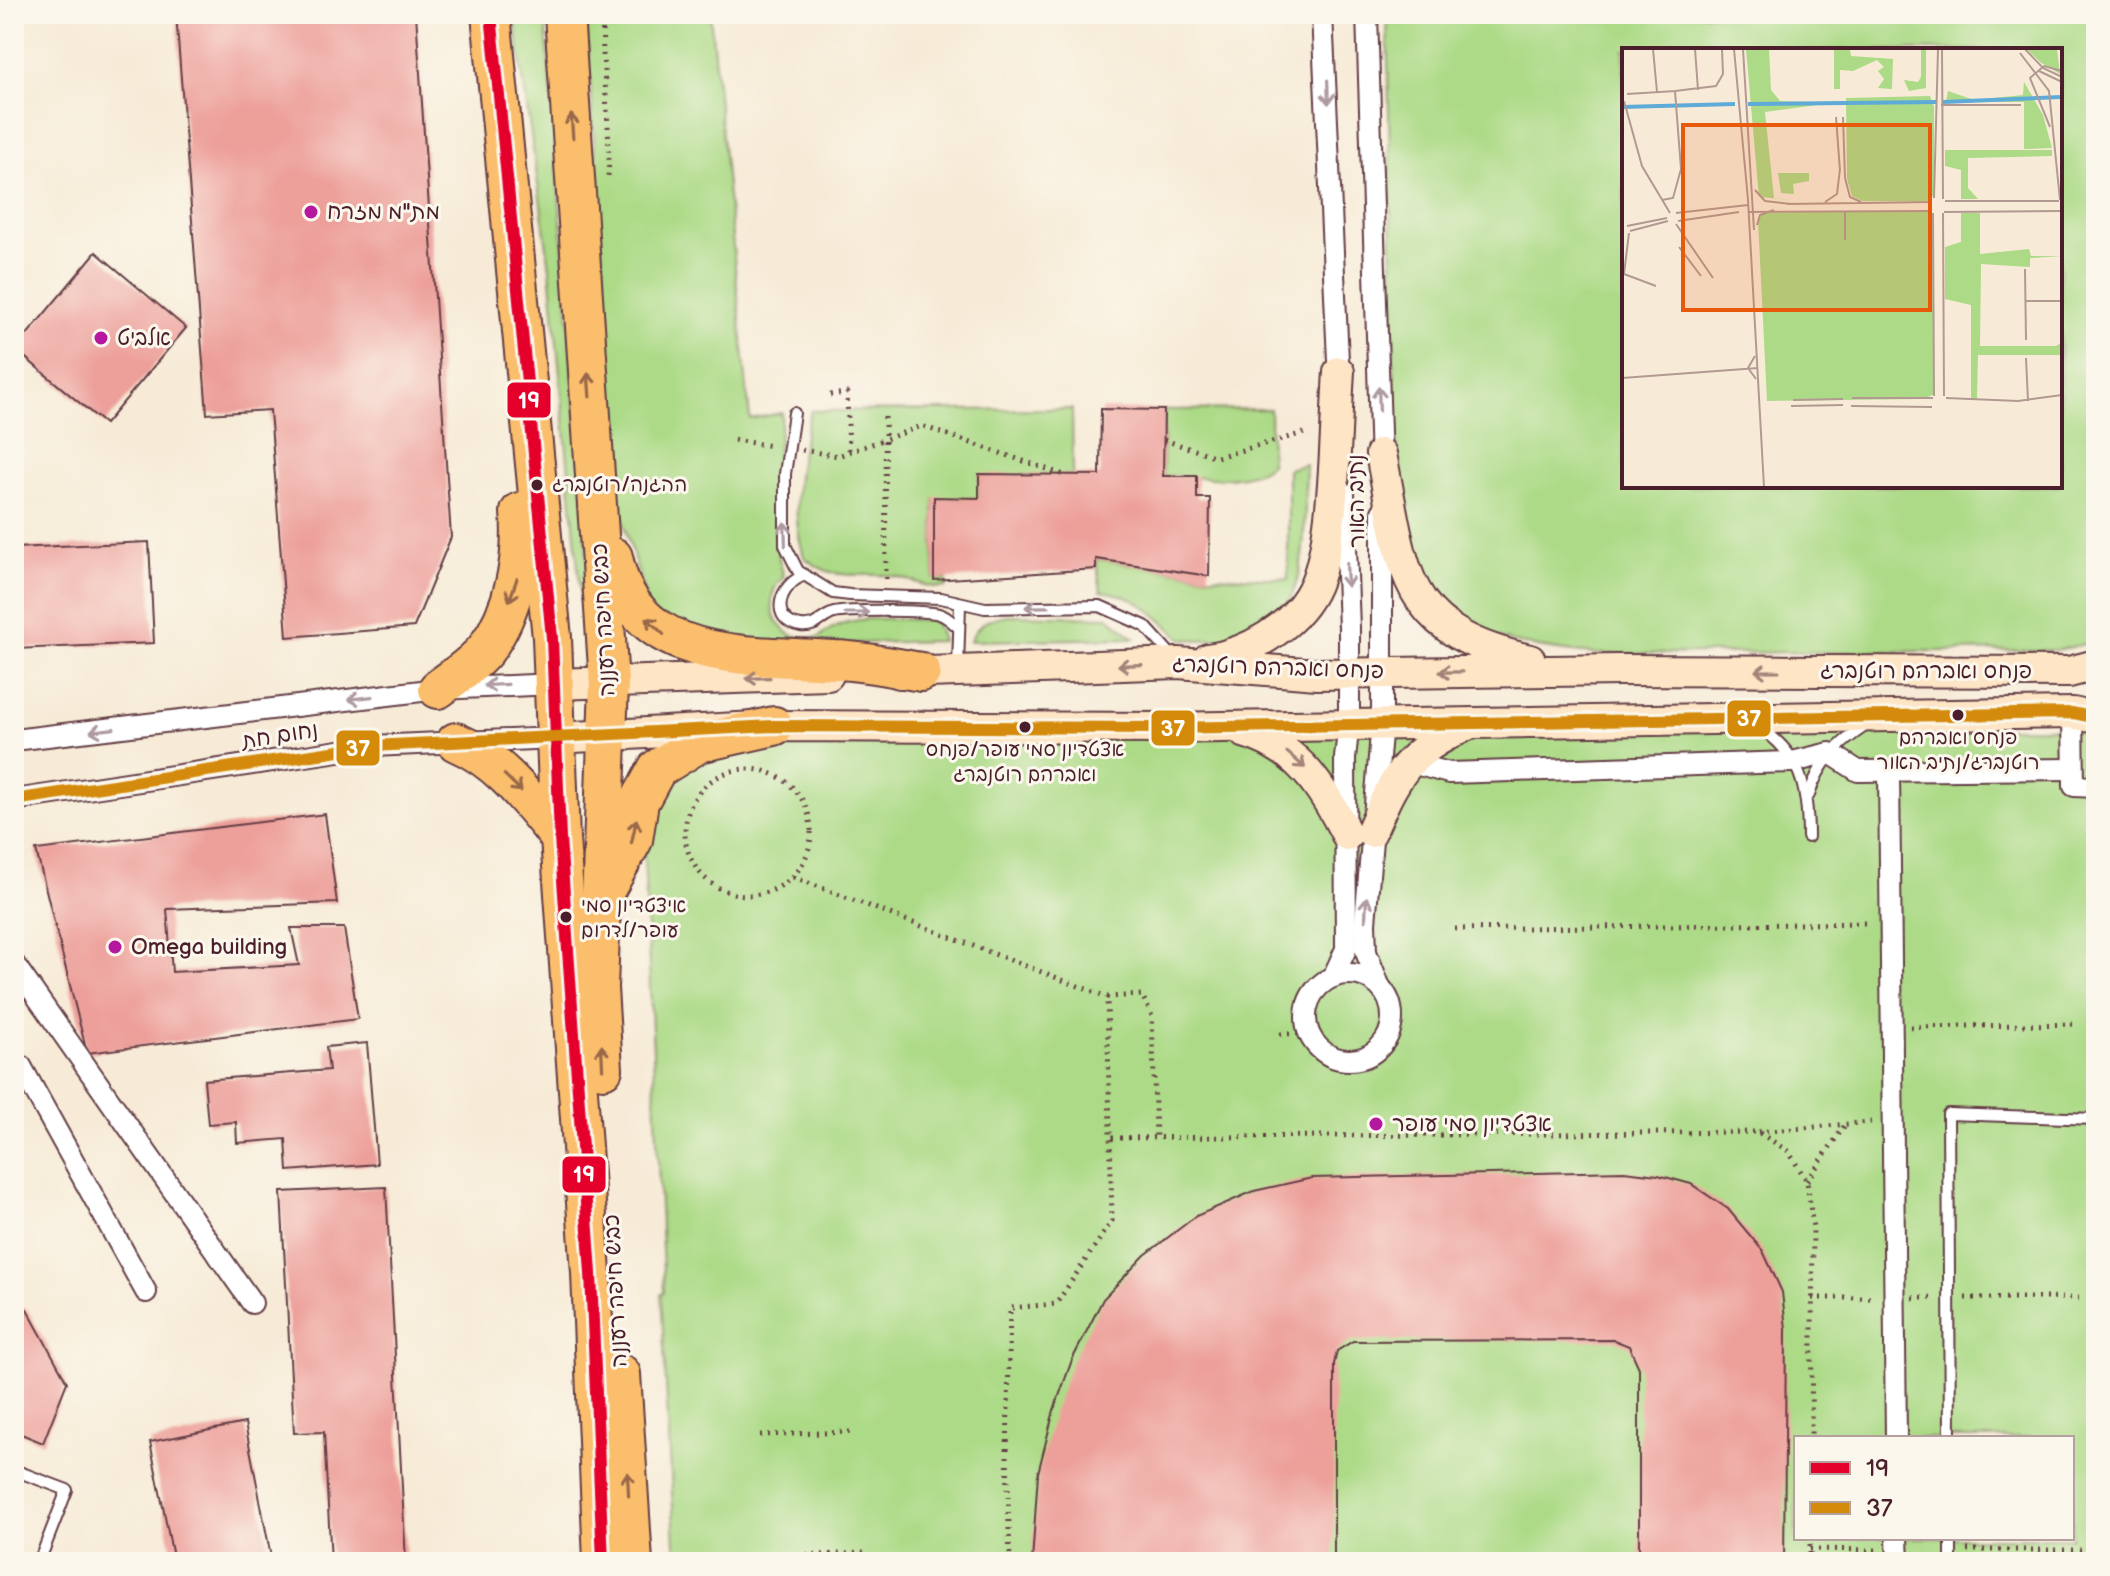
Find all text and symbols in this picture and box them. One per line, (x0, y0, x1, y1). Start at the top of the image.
inset map (1622, 48, 2062, 488)
one-way arrow (1321, 78, 1336, 105)
one-way arrow (564, 113, 579, 140)
place label: מת"מ מזרח (327, 199, 440, 226)
marker: מת"מ מזרח (302, 203, 320, 221)
place label: אלביט (117, 325, 171, 352)
marker: אלביט (92, 329, 110, 347)
one-way arrow (581, 372, 596, 399)
line badge: 19 (506, 381, 552, 419)
one-way arrow (1371, 386, 1386, 413)
text: 19 (518, 388, 540, 415)
street label: נתיב האור (1343, 454, 1371, 548)
place label: ההגנה/רוטנברג (552, 473, 687, 497)
marker: ההגנה/רוטנברג (529, 477, 545, 493)
one-way arrow (778, 521, 793, 548)
street label: כביש חיפה רעננה (587, 543, 621, 697)
one-way arrow (1340, 561, 1355, 588)
one-way arrow (504, 578, 519, 603)
one-way arrow (1024, 599, 1051, 615)
one-way arrow (843, 605, 870, 621)
one-way arrow (645, 616, 665, 635)
street label: פנחס ואברהם רוטנברג (1172, 651, 1384, 685)
one-way arrow (1117, 657, 1144, 672)
street label: פנחס ואברהם רוטנברג (1820, 658, 2032, 685)
one-way arrow (1754, 663, 1781, 679)
one-way arrow (1438, 665, 1465, 680)
one-way arrow (745, 670, 772, 685)
one-way arrow (483, 678, 510, 693)
one-way arrow (348, 691, 374, 706)
line badge: 37 (1726, 699, 1772, 738)
text: 37 (1737, 706, 1762, 733)
marker: פנחס ואברהם רוטנברג/נתיב האור (1950, 707, 1966, 723)
line badge: 37 (1150, 709, 1196, 747)
text: 37 (1161, 716, 1186, 743)
street label: נחום חת (238, 717, 320, 756)
marker: אצטדיון סמי עופר/פנחס ואברהם רוטנברג (1017, 719, 1033, 735)
one-way arrow (89, 722, 116, 737)
place label: פנחס ואברהם רוטנברג/נתיב האור (1876, 726, 2040, 775)
line badge: 37 (335, 729, 381, 767)
text: 37 (346, 736, 371, 763)
place label: אצטדיון סמי עופר/פנחס ואברהם רוטנברג (926, 738, 1124, 787)
one-way arrow (1285, 750, 1305, 768)
one-way arrow (503, 774, 523, 793)
one-way arrow (627, 819, 642, 844)
place label: איצטדיון סמי עופר/לדרום (581, 894, 686, 943)
one-way arrow (1359, 896, 1374, 923)
marker: איצטדיון סמי עופר/לדרום (558, 909, 574, 925)
place label: Omega building (131, 934, 287, 961)
marker: Omega building (106, 938, 124, 956)
one-way arrow (594, 1044, 609, 1071)
place label: אצטדיון סמי עופר (1392, 1111, 1552, 1138)
marker: אצטדיון סמי עופר (1367, 1115, 1385, 1133)
line badge: 19 (561, 1155, 607, 1194)
text: 19 (573, 1162, 595, 1189)
street label: כביש חיפה רעננה (599, 1214, 633, 1368)
legend (1794, 1436, 2074, 1540)
text: 19 (1866, 1454, 1889, 1483)
one-way arrow (620, 1471, 635, 1498)
text: 37 (1866, 1494, 1893, 1523)

